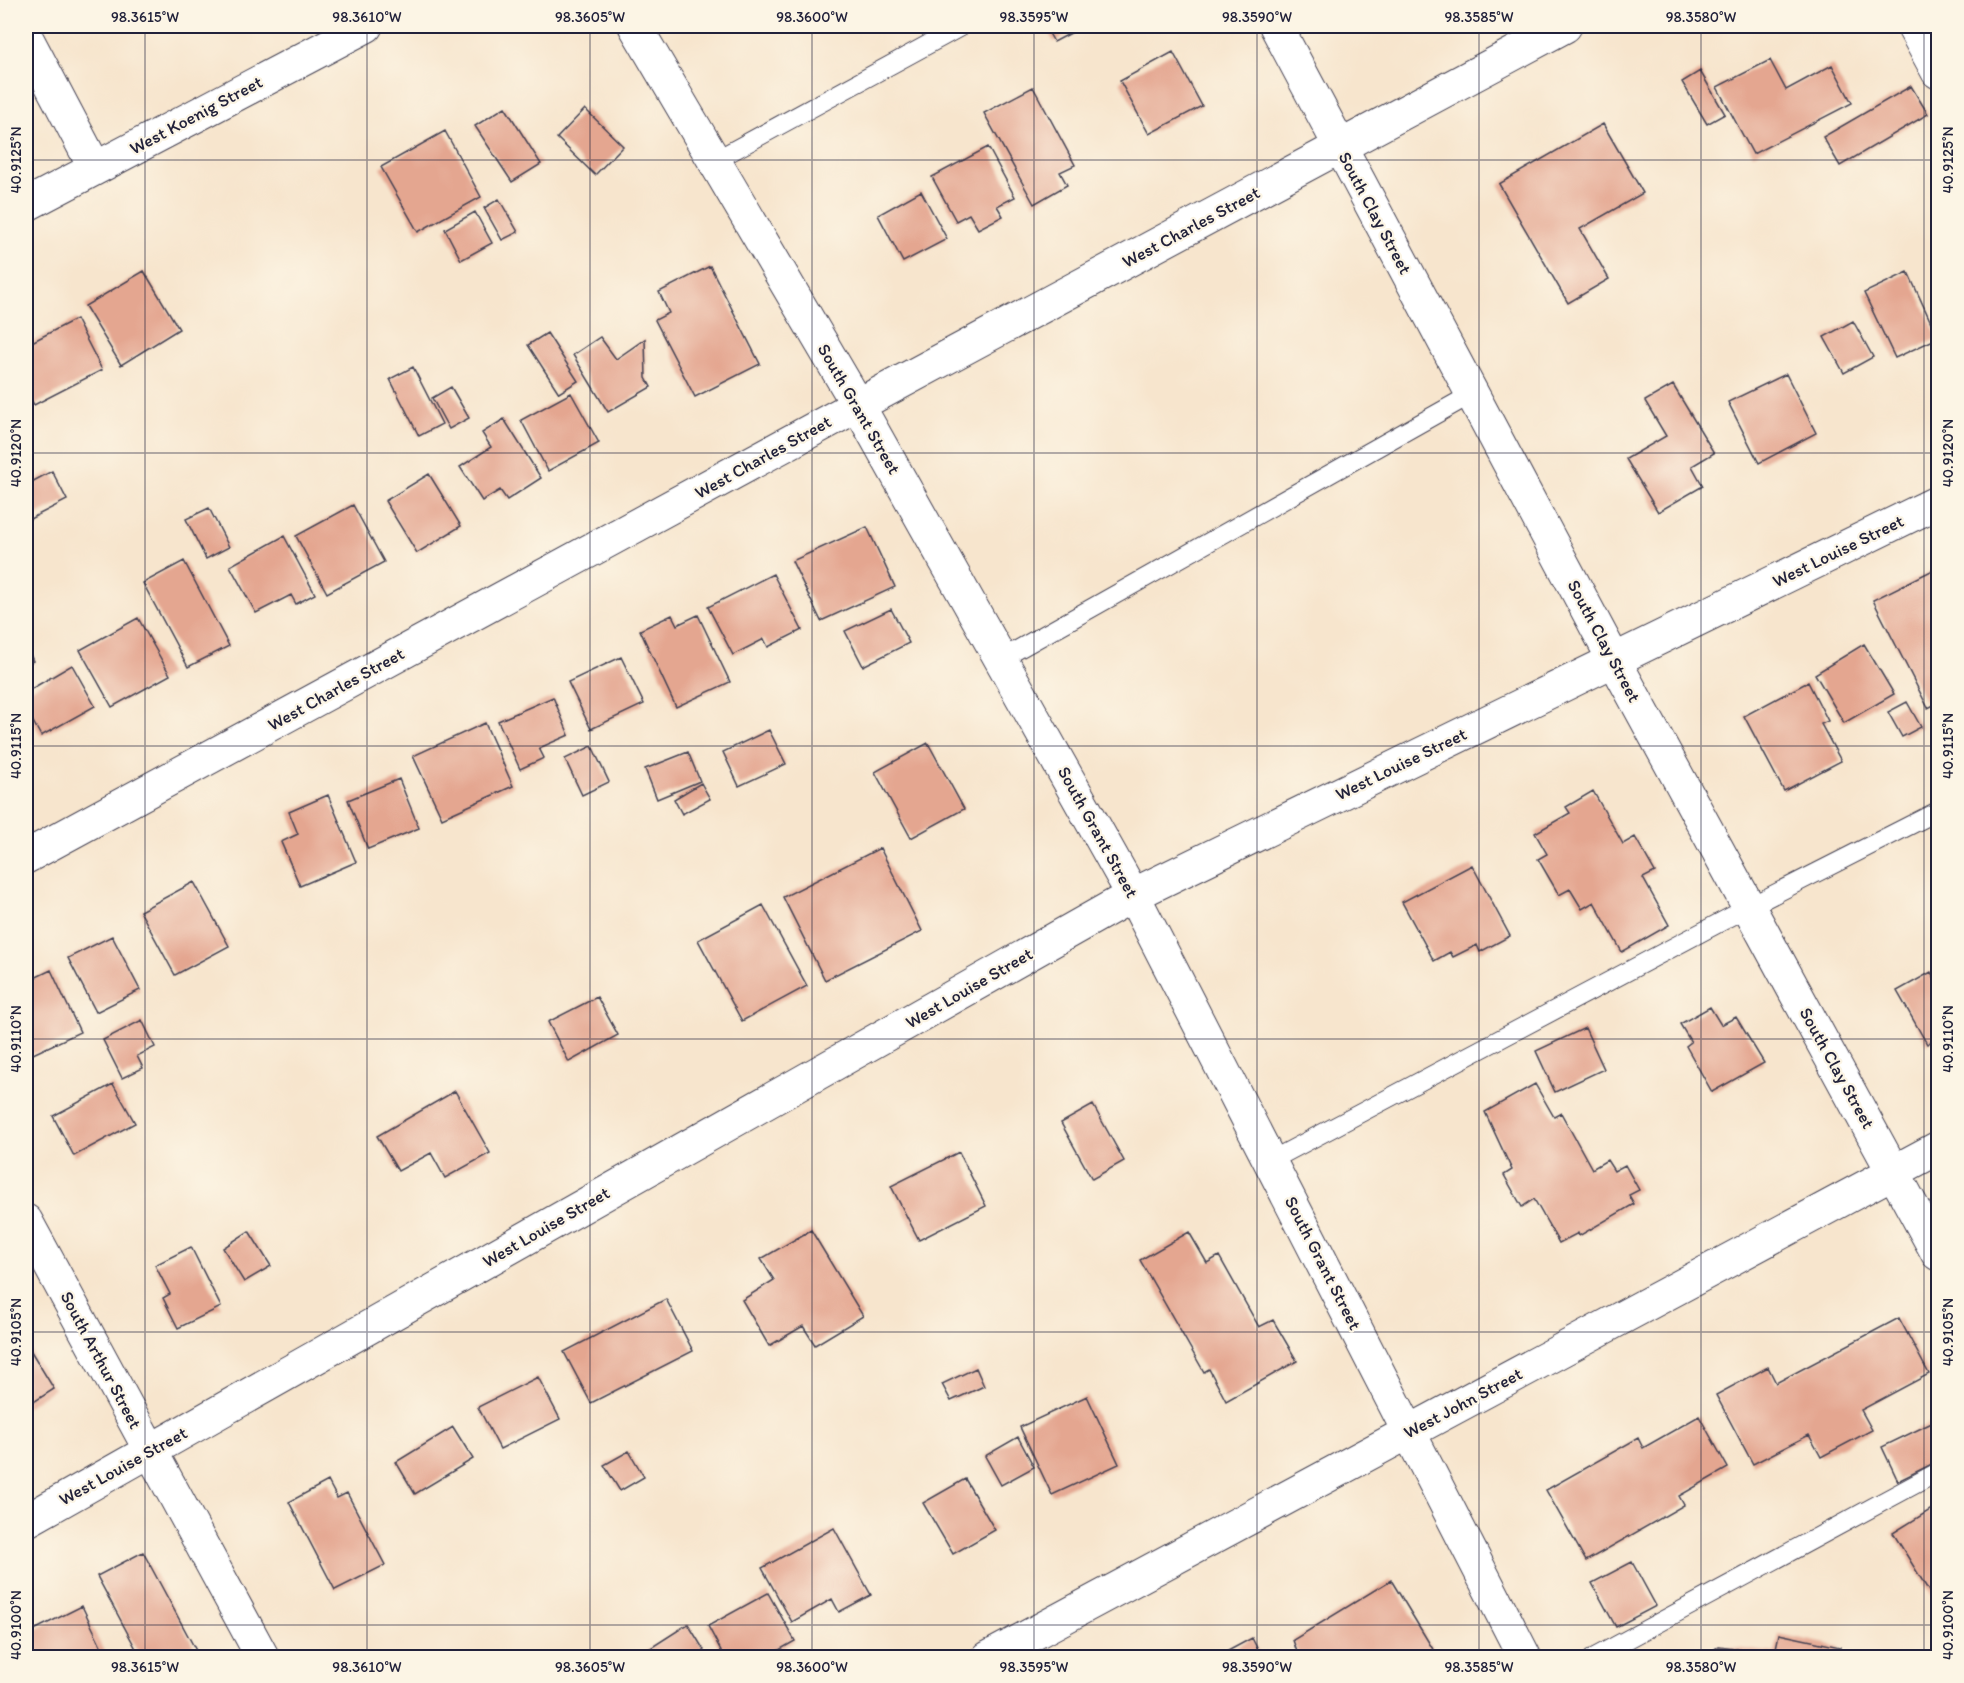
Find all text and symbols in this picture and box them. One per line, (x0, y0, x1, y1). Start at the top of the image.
text: 98.3615°W (111, 8, 179, 26)
text: 98.3610°W (332, 8, 402, 26)
text: 98.3605°W (555, 8, 625, 26)
text: 98.3600°W (776, 8, 848, 26)
text: 98.3595°W (1000, 8, 1069, 26)
text: 98.3590°W (1222, 8, 1292, 26)
text: 98.3585°W (1444, 8, 1514, 26)
text: 98.3580°W (1666, 8, 1736, 26)
street label: West Koenig Street (126, 71, 266, 159)
text: 40.9125°N (7, 126, 25, 194)
text: 40.9125°N (1939, 126, 1957, 194)
street label: South Clay Street (1333, 148, 1417, 278)
street label: West Charles Street (1118, 181, 1264, 273)
street label: South Grant Street (813, 340, 905, 478)
street label: West Charles Street (691, 410, 835, 504)
text: 40.9120°N (7, 419, 25, 487)
text: 40.9120°N (1939, 419, 1957, 487)
street label: West Louise Street (1769, 510, 1907, 592)
street label: South Clay Street (1562, 576, 1646, 706)
street label: West Charles Street (264, 642, 408, 736)
text: 40.9115°N (7, 713, 25, 779)
text: 40.9115°N (1939, 713, 1957, 779)
street label: West Louise Street (1332, 723, 1470, 805)
street label: South Grant Street (1053, 762, 1143, 902)
street label: West Louise Street (901, 943, 1037, 1033)
street label: South Clay Street (1795, 1003, 1880, 1133)
text: 40.9110°N (7, 1005, 25, 1073)
text: 40.9110°N (1939, 1005, 1957, 1073)
street label: West Louise Street (478, 1182, 614, 1272)
street label: South Grant Street (1280, 1193, 1366, 1334)
street label: South Arthur Street (55, 1287, 147, 1433)
text: 40.9105°N (7, 1298, 25, 1366)
text: 40.9105°N (1939, 1298, 1957, 1366)
street label: West John Street (1400, 1362, 1526, 1444)
street label: West Louise Street (55, 1422, 191, 1510)
text: 40.9100°N (7, 1590, 25, 1660)
text: 40.9100°N (1939, 1590, 1957, 1660)
text: 98.3615°W (111, 1658, 179, 1676)
text: 98.3610°W (332, 1658, 402, 1676)
text: 98.3605°W (555, 1658, 625, 1676)
text: 98.3600°W (776, 1658, 848, 1676)
text: 98.3595°W (1000, 1658, 1069, 1676)
text: 98.3590°W (1222, 1658, 1292, 1676)
text: 98.3585°W (1444, 1658, 1514, 1676)
text: 98.3580°W (1666, 1658, 1736, 1676)

